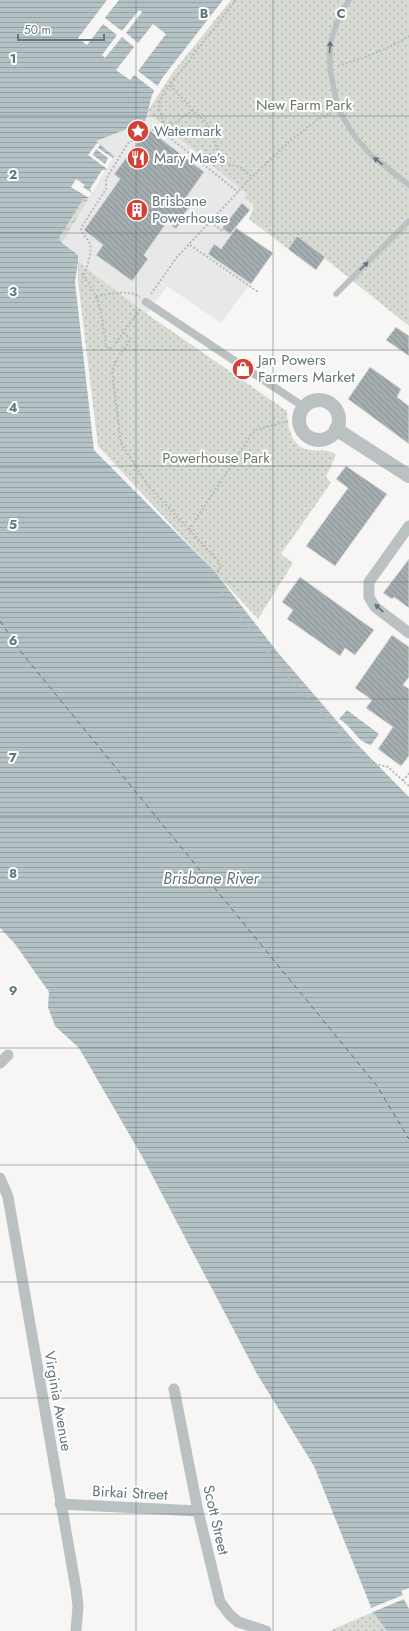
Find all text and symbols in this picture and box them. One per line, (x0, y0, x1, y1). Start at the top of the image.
text: B (200, 4, 209, 23)
text: C (336, 4, 346, 23)
scale bar (18, 16, 104, 42)
text: 50 m (24, 21, 51, 39)
one-way arrow (327, 40, 334, 53)
text: 1 (10, 49, 16, 68)
park label: New Farm Park (256, 94, 352, 116)
place icon: Watermark (125, 118, 151, 144)
place label: Watermark (154, 120, 222, 142)
restaurant icon: Mary Mae’s (125, 145, 151, 171)
place label: Mary Mae’s (154, 147, 225, 169)
one-way arrow (373, 157, 384, 166)
text: 2 (9, 165, 17, 184)
place label: Brisbane Powerhouse (152, 190, 229, 229)
building icon: Brisbane Powerhouse (124, 197, 150, 223)
one-way arrow (359, 261, 369, 271)
text: 3 (9, 282, 17, 301)
place label: Jan Powers Farmers Market (256, 349, 355, 388)
shop icon: Jan Powers Farmers Market (230, 356, 256, 382)
text: 4 (8, 398, 18, 417)
park label: Powerhouse Park (162, 447, 270, 469)
text: 5 (9, 515, 17, 534)
one-way arrow (373, 604, 384, 613)
text: 6 (9, 631, 18, 650)
text: 7 (9, 748, 17, 767)
text: 8 (9, 864, 17, 883)
water label: Brisbane River (163, 867, 260, 890)
text: 9 (9, 981, 18, 1000)
street label: Virginia Avenue (38, 1349, 78, 1453)
street label: Birkai Street (92, 1480, 169, 1506)
street label: Scott Street (197, 1483, 235, 1557)

